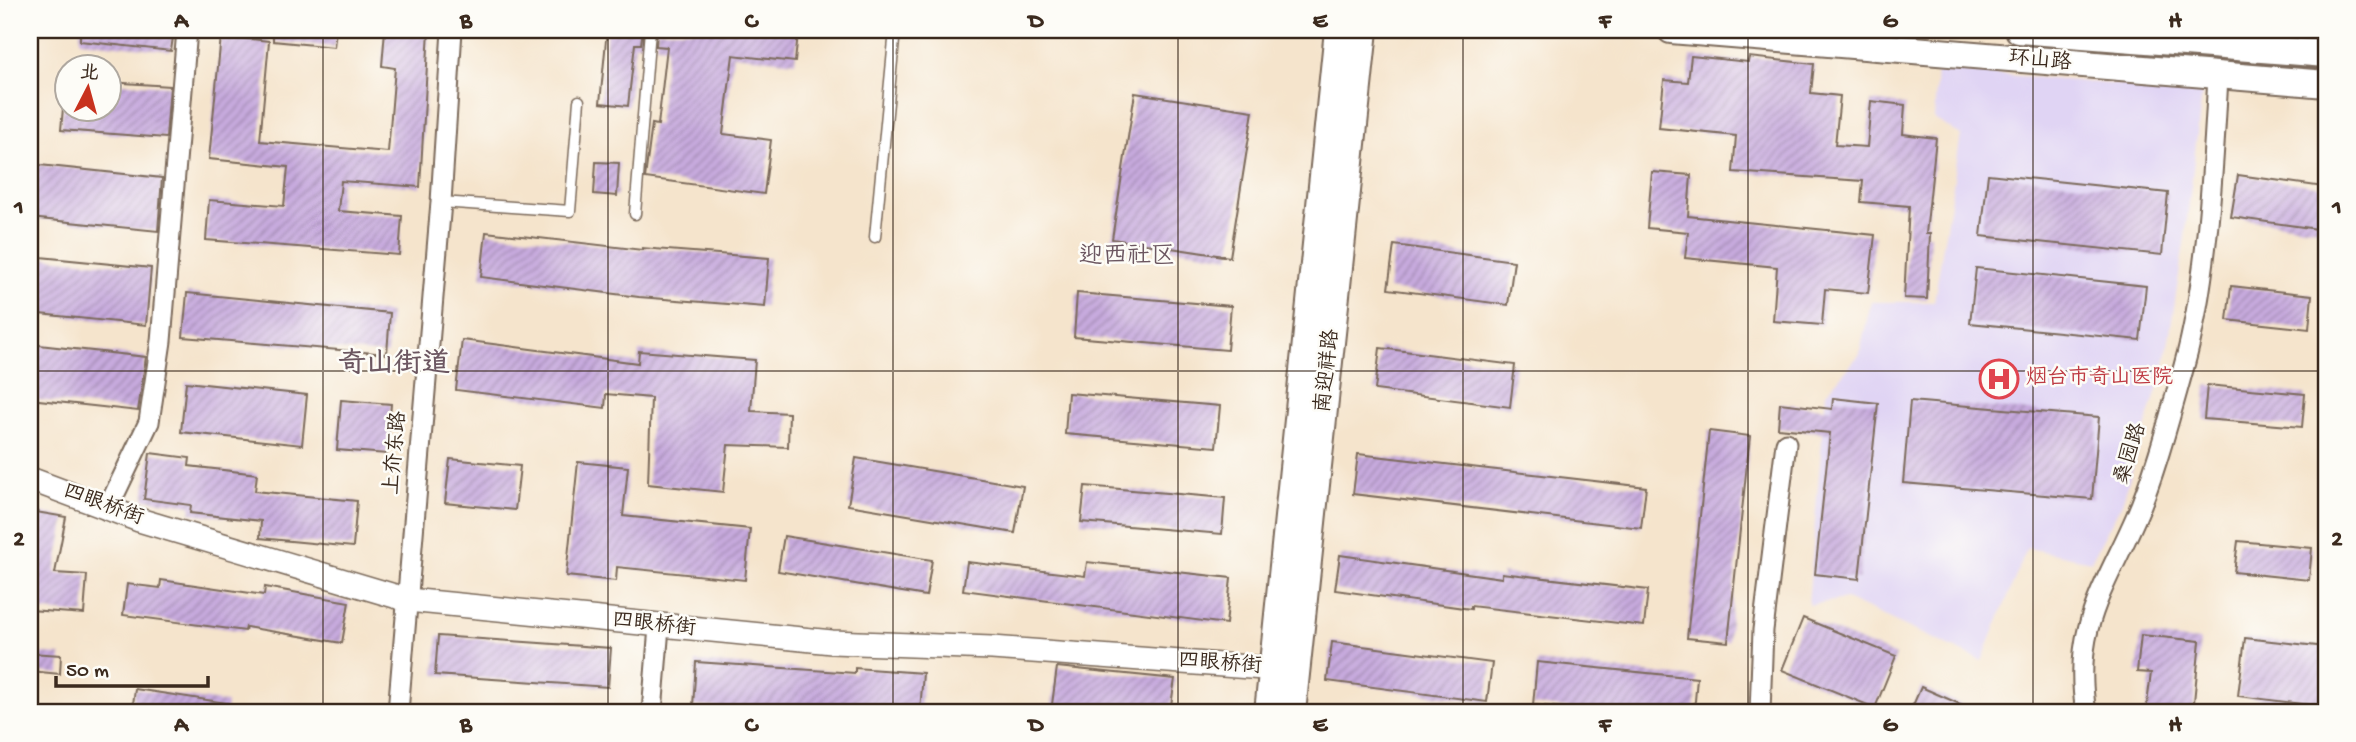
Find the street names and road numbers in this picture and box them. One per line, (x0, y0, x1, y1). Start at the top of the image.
street label: 环山路 (2008, 45, 2073, 77)
street label: 南迎祥路 (1310, 328, 1346, 414)
street label: 上夼东路 (379, 410, 413, 496)
street label: 桑园路 (2109, 420, 2153, 488)
street label: 四眼桥街 (59, 479, 147, 532)
street label: 四眼桥街 (611, 608, 697, 643)
street label: 四眼桥街 (1177, 649, 1263, 680)

